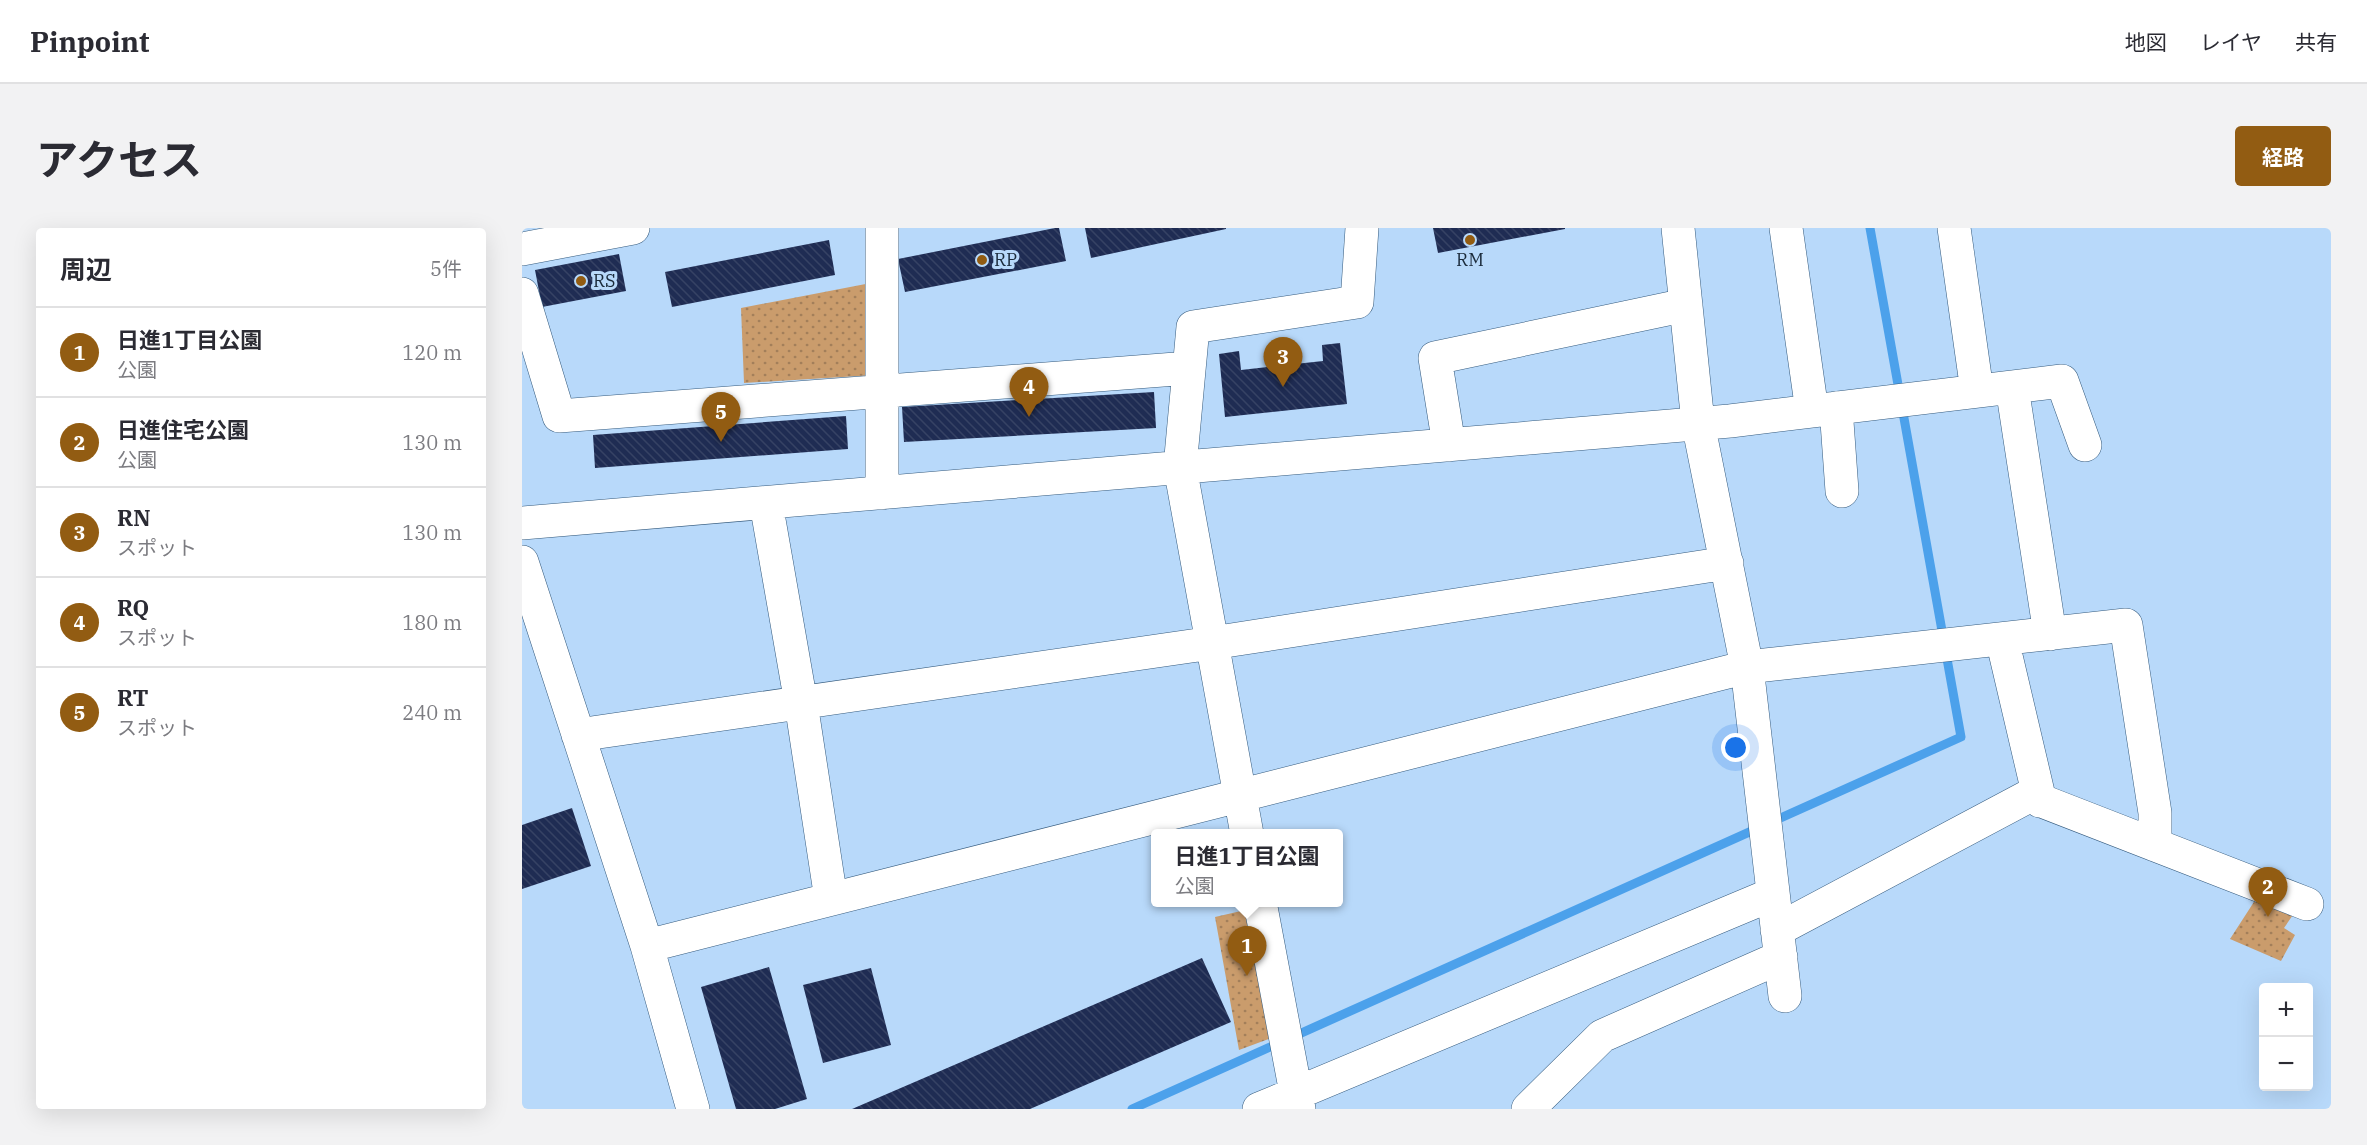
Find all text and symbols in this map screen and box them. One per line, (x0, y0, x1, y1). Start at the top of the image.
text: Pinpoint (30, 23, 150, 60)
text: 地図 (2125, 28, 2167, 56)
text: レイヤ (2200, 28, 2262, 56)
text: 共有 (2295, 28, 2337, 56)
button: 経路 (2235, 126, 2331, 186)
text: アクセス (36, 132, 202, 187)
marker: RM (1463, 233, 1477, 247)
place label: RP (994, 248, 1017, 271)
place label: RM (1456, 248, 1484, 271)
text: 周辺 (60, 252, 112, 286)
marker: RP (975, 253, 989, 267)
text: 5件 (430, 255, 462, 282)
place label: RS (593, 269, 616, 292)
marker: RS (574, 274, 588, 288)
text: 日進1丁目公園 (117, 325, 262, 354)
pin: 3 (1264, 338, 1302, 387)
text: 1 (74, 339, 86, 366)
text: 120 m (402, 339, 462, 366)
text: 公園 (117, 356, 157, 383)
pin: 4 (1010, 368, 1048, 417)
pin: 5 (702, 392, 740, 442)
text: 日進住宅公園 (117, 415, 249, 444)
text: 2 (74, 429, 86, 456)
text: 130 m (402, 429, 462, 456)
text: 公園 (117, 446, 157, 473)
text: RN (117, 503, 151, 532)
text: 3 (74, 519, 86, 546)
text: 130 m (402, 519, 462, 546)
text: スポット (117, 534, 197, 561)
text: RQ (117, 593, 149, 622)
text: 4 (74, 609, 86, 636)
text: 180 m (402, 609, 462, 636)
text: スポット (117, 624, 197, 651)
text: RT (117, 683, 148, 712)
text: 5 (74, 699, 86, 726)
text: 240 m (402, 699, 462, 726)
text: スポット (117, 714, 197, 741)
your location (1721, 733, 1750, 762)
popup (1151, 829, 1343, 907)
text: 日進1丁目公園 (1174, 841, 1320, 870)
pin: 2 (2248, 868, 2288, 917)
text: 公園 (1174, 872, 1214, 899)
pin: 1 (1228, 926, 1266, 976)
map controls (2259, 983, 2313, 1091)
button: + (2259, 983, 2313, 1037)
button: − (2259, 1037, 2313, 1091)

